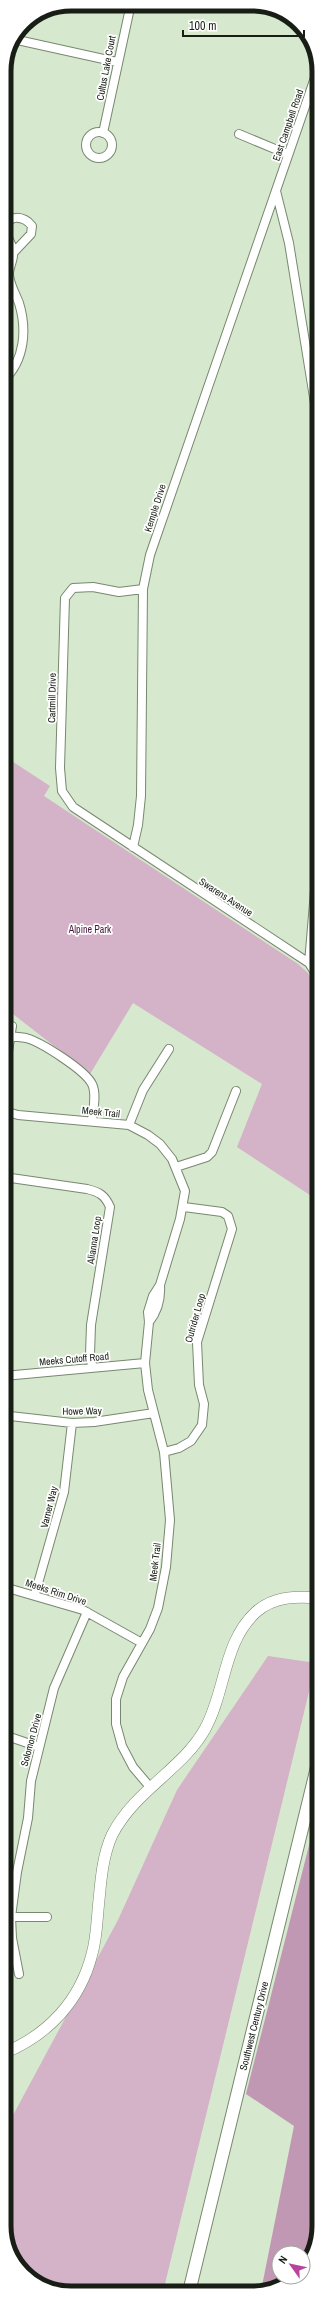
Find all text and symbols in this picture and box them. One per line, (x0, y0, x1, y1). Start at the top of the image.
scale bar (183, 12, 304, 38)
text: 100 m (189, 18, 216, 34)
street label: Cultus Lake Court (93, 34, 119, 101)
street label: East Campbell Road (270, 87, 306, 163)
street label: Kemple Drive (141, 482, 169, 534)
street label: Cartmill Drive (45, 672, 59, 723)
street label: Swarens Avenue (197, 875, 256, 919)
park label: Alpine Park (68, 923, 112, 936)
street label: Meek Trail (81, 1104, 121, 1120)
street label: Alianna Loop (84, 1215, 104, 1266)
street label: Outrider Loop (182, 1291, 208, 1344)
street label: Meeks Cutoff Road (39, 1349, 109, 1369)
street label: Howe Way (62, 1404, 103, 1418)
street label: Varner Way (38, 1484, 61, 1529)
street label: Meek Trail (146, 1542, 164, 1582)
street label: Meeks Rim Drive (24, 1576, 89, 1608)
street label: Solomon Drive (18, 1712, 44, 1768)
street label: Southwest Century Drive (237, 1980, 271, 2072)
north arrow (271, 2245, 311, 2285)
text: N (275, 2253, 290, 2266)

